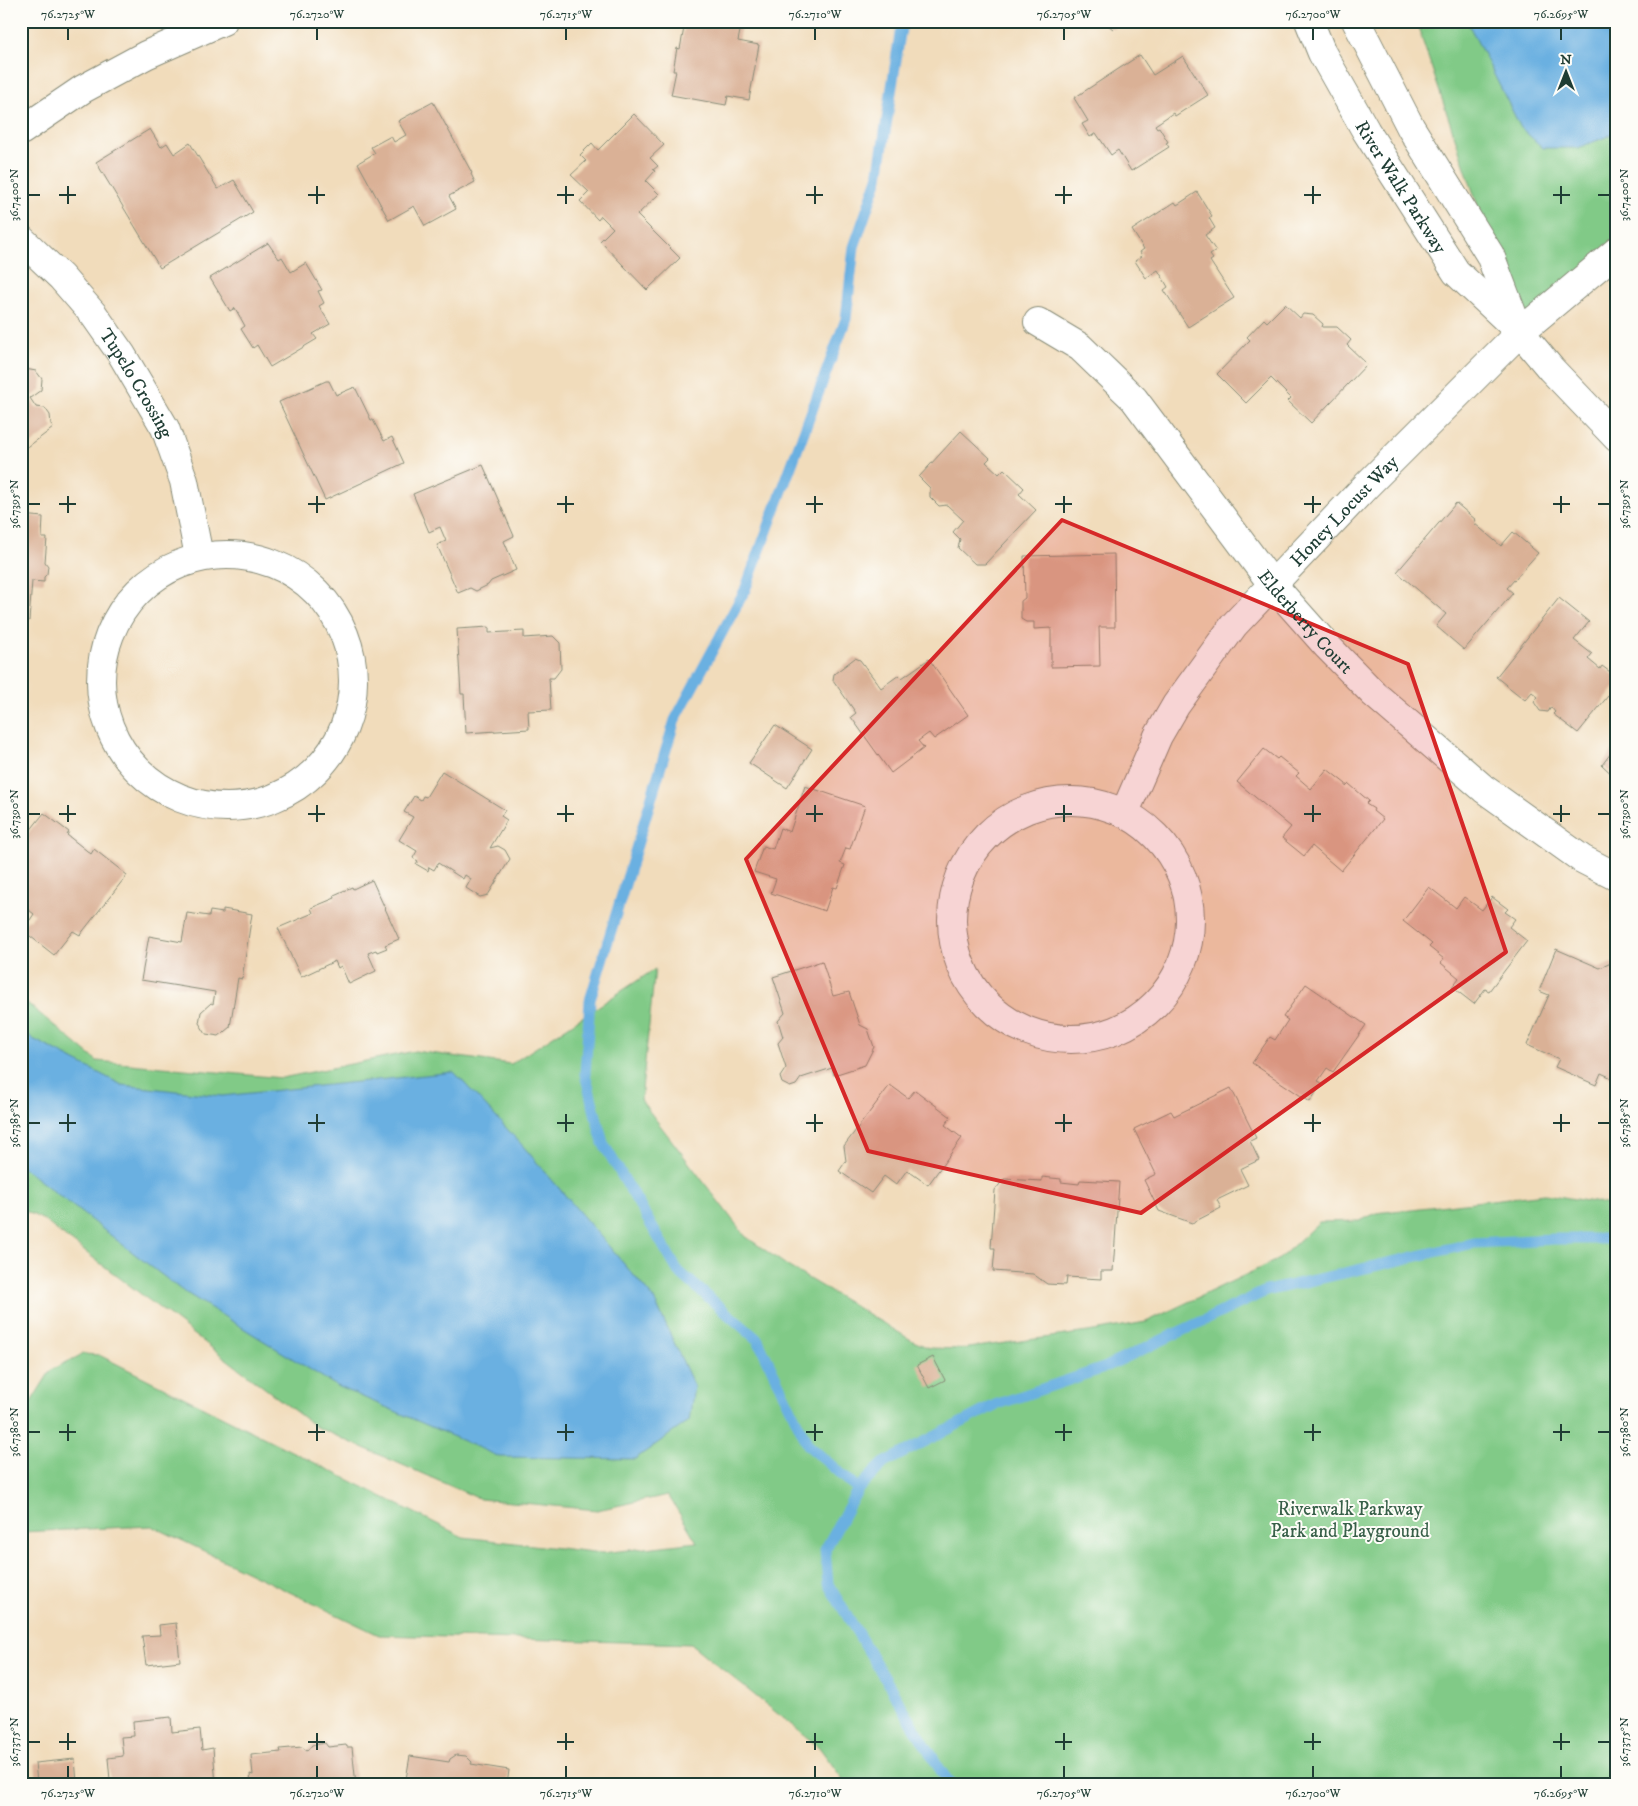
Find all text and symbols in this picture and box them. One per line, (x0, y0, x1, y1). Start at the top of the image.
text: 76.2725°W (41, 7, 96, 22)
text: 76.2720°W (290, 7, 345, 22)
text: 76.2715°W (540, 7, 593, 22)
text: 76.2710°W (789, 7, 842, 22)
text: 76.2705°W (1037, 7, 1092, 22)
text: 76.2700°W (1285, 7, 1342, 22)
text: 76.2695°W (1534, 7, 1589, 22)
north arrow (1540, 48, 1590, 98)
text: N (1560, 51, 1572, 69)
street label: River Walk Parkway (1349, 117, 1452, 259)
text: 36.7400°N (7, 169, 22, 221)
text: 36.7400°N (1617, 169, 1632, 221)
street label: Tupelo Crossing (94, 324, 178, 442)
street label: Honey Locust Way (1286, 450, 1404, 572)
text: 36.7395°N (7, 479, 22, 529)
text: 36.7395°N (1617, 479, 1632, 529)
street label: Elderberry Court (1252, 566, 1358, 679)
text: 36.7390°N (7, 789, 22, 839)
text: 36.7390°N (1617, 789, 1632, 839)
text: 36.7385°N (7, 1098, 22, 1148)
text: 36.7385°N (1617, 1098, 1632, 1148)
text: 36.7380°N (7, 1407, 22, 1457)
text: 36.7380°N (1617, 1407, 1632, 1457)
park label: Riverwalk Parkway Park and Playground (1271, 1498, 1430, 1543)
text: 36.7375°N (7, 1717, 22, 1767)
text: 36.7375°N (1617, 1717, 1632, 1767)
text: 76.2725°W (41, 1786, 96, 1801)
text: 76.2720°W (290, 1786, 345, 1801)
text: 76.2715°W (540, 1786, 593, 1801)
text: 76.2710°W (789, 1786, 842, 1801)
text: 76.2705°W (1037, 1786, 1092, 1801)
text: 76.2700°W (1285, 1786, 1342, 1801)
text: 76.2695°W (1534, 1786, 1589, 1801)

